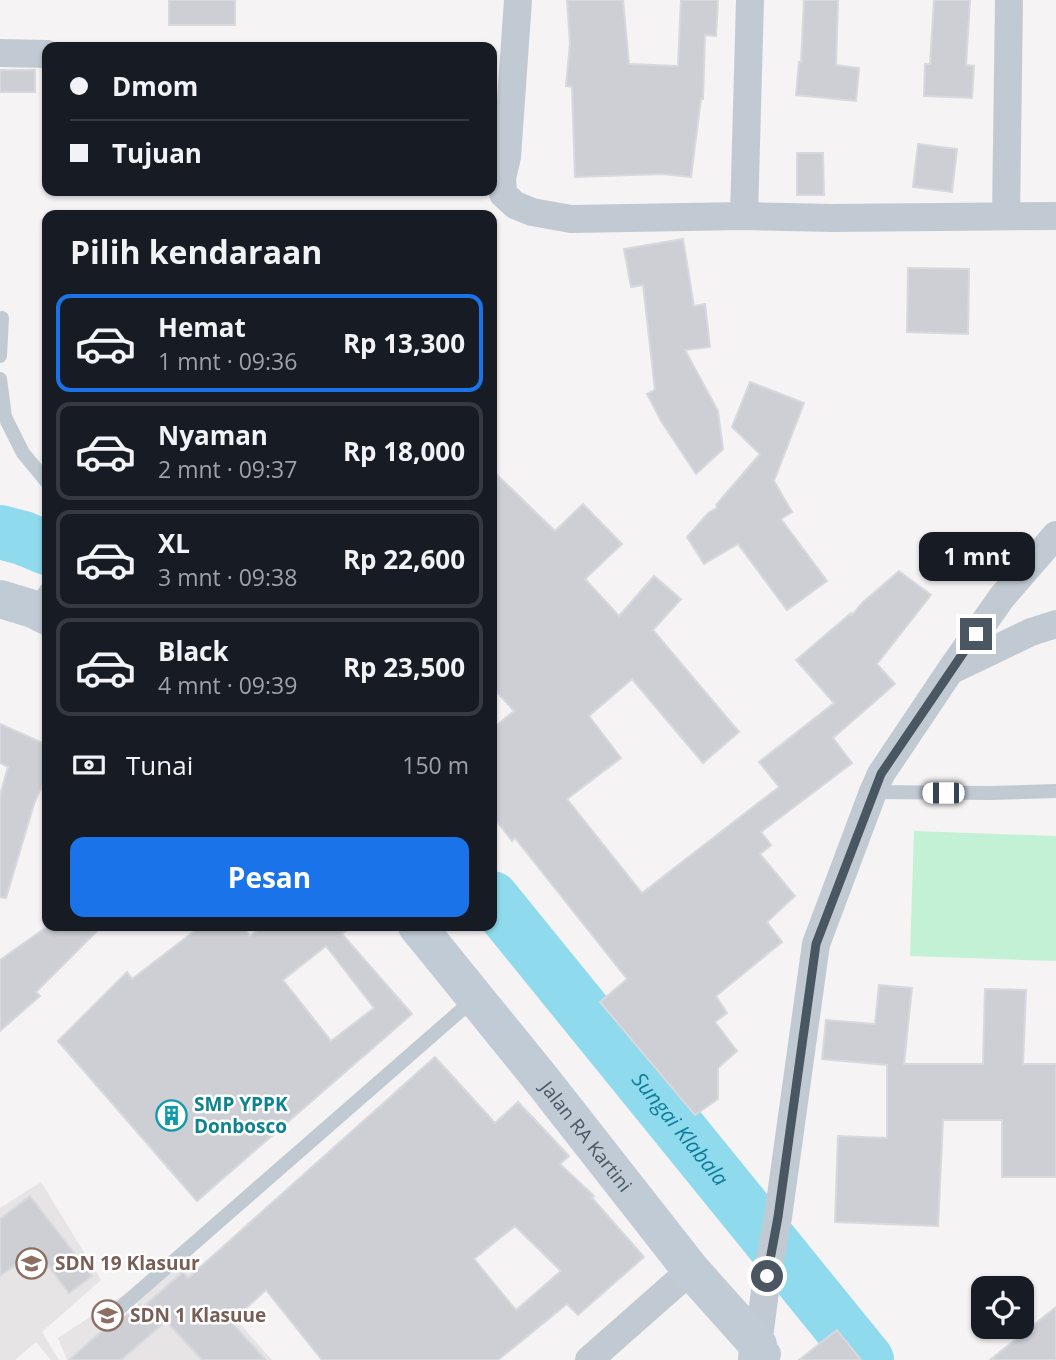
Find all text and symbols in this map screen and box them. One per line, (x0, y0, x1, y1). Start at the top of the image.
text: Dmom (112, 68, 198, 104)
text: Tujuan (112, 135, 202, 171)
text: Pilih kendaraan (70, 230, 322, 273)
text: Hemat (158, 309, 246, 345)
icon: car (74, 312, 137, 375)
text: Rp 13,300 (343, 325, 465, 361)
text: 1 mnt · 09:36 (158, 345, 297, 377)
text: Nyaman (158, 417, 268, 453)
icon: car (74, 420, 137, 483)
text: Rp 18,000 (343, 433, 465, 469)
text: 2 mnt · 09:37 (158, 453, 297, 485)
text: XL (158, 525, 190, 561)
icon: car (74, 528, 137, 591)
callout: 1 mnt (918, 532, 1034, 582)
text: 1 mnt (944, 540, 1010, 572)
text: Rp 22,600 (343, 541, 465, 577)
text: 3 mnt · 09:38 (158, 561, 297, 593)
route end (960, 618, 992, 650)
text: Black (158, 633, 229, 669)
icon: car (74, 636, 137, 699)
text: Rp 23,500 (343, 649, 465, 685)
text: 4 mnt · 09:39 (158, 669, 297, 701)
icon: cash (70, 746, 108, 784)
text: Tunai (126, 747, 193, 783)
text: 150 m (402, 749, 469, 781)
car (923, 783, 965, 804)
button: Pesan (70, 837, 469, 917)
water label: Sungai Klabala (626, 1066, 735, 1191)
street label: Jalan RA Kartini (533, 1074, 638, 1197)
place label: SMP YPPK Donbosco (194, 1091, 288, 1139)
building icon: SMP YPPK Donbosco (154, 1098, 188, 1132)
school or university icon: SDN 19 Klasuur (15, 1246, 49, 1280)
place label: SDN 19 Klasuur (55, 1250, 200, 1276)
route start (751, 1260, 783, 1292)
map controls (971, 1276, 1034, 1339)
button: locate (971, 1276, 1034, 1339)
school or university icon: SDN 1 Klasuue (90, 1298, 124, 1332)
place label: SDN 1 Klasuue (130, 1302, 266, 1328)

